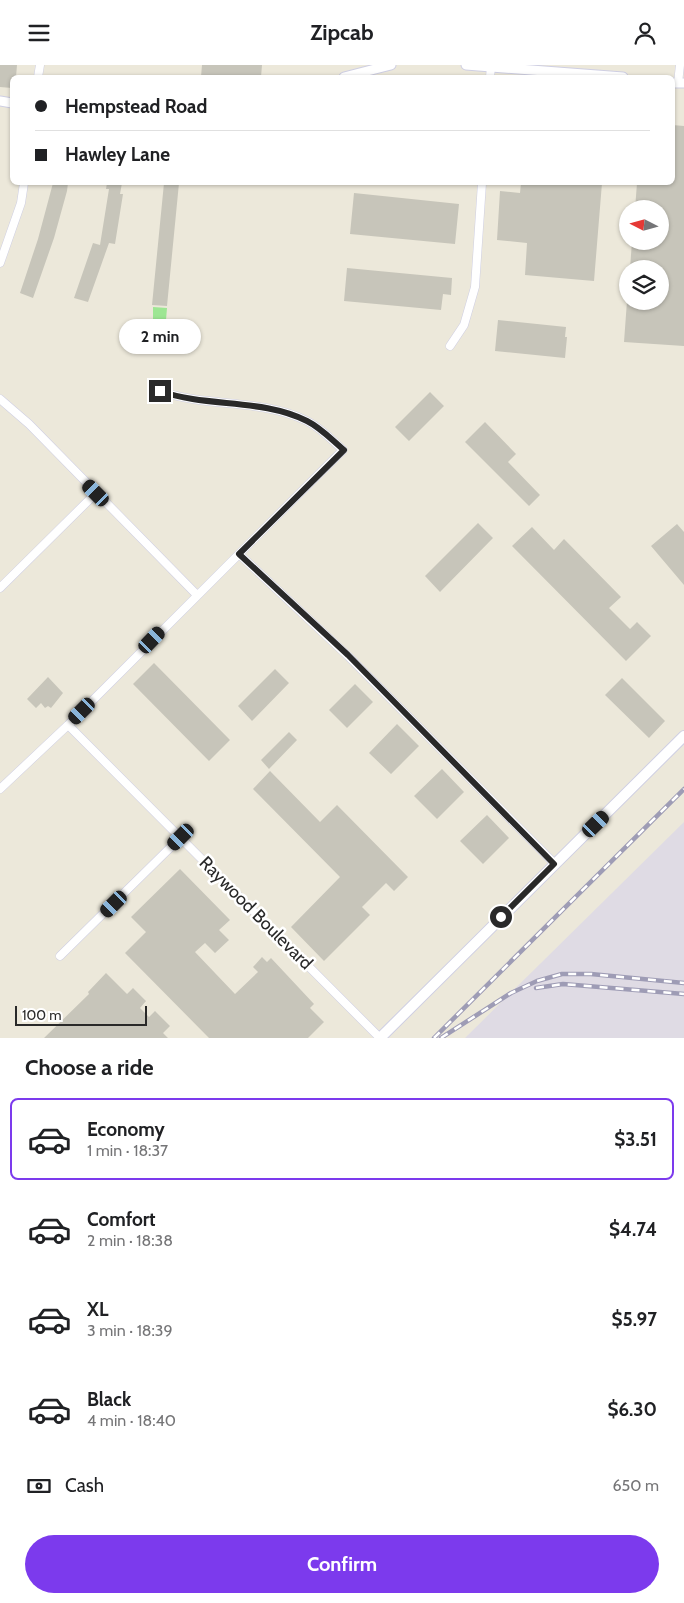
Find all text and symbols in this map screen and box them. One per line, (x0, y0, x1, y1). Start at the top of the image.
icon: menu (25, 19, 53, 47)
text: Zipcab (310, 19, 374, 46)
icon: person (631, 19, 659, 47)
text: Hempstead Road (65, 95, 207, 118)
text: Hawley Lane (65, 143, 170, 166)
north arrow (619, 200, 669, 250)
map controls (619, 200, 669, 310)
button: layers (619, 260, 669, 310)
callout: 2 min (119, 319, 201, 353)
text: 2 min (141, 327, 179, 346)
route end (149, 380, 171, 402)
car (80, 477, 111, 509)
car (136, 624, 167, 656)
car (66, 695, 97, 727)
car (579, 808, 612, 840)
car (165, 821, 196, 853)
street label: Raywood Boulevard (195, 852, 317, 974)
car (98, 888, 129, 920)
route start (490, 906, 512, 928)
scale bar (15, 1003, 148, 1026)
text: 100 m (22, 1006, 62, 1024)
text: Choose a ride (25, 1054, 154, 1081)
icon: car (27, 1117, 72, 1162)
text: Economy (87, 1118, 165, 1141)
text: $3.51 (614, 1128, 657, 1151)
text: 1 min · 18:37 (87, 1141, 168, 1160)
icon: car (27, 1207, 72, 1252)
text: Comfort (87, 1208, 156, 1231)
text: $4.74 (609, 1218, 657, 1241)
text: 2 min · 18:38 (87, 1231, 173, 1250)
icon: car (27, 1297, 72, 1342)
text: XL (87, 1298, 108, 1321)
text: $5.97 (611, 1308, 657, 1331)
text: 3 min · 18:39 (87, 1321, 173, 1340)
icon: car (27, 1387, 72, 1432)
text: Black (87, 1388, 131, 1411)
text: $6.30 (607, 1398, 657, 1421)
text: 4 min · 18:40 (87, 1411, 176, 1430)
icon: cash (25, 1472, 53, 1500)
text: Cash (65, 1474, 104, 1497)
text: 650 m (612, 1476, 659, 1495)
button: Confirm (25, 1535, 659, 1593)

